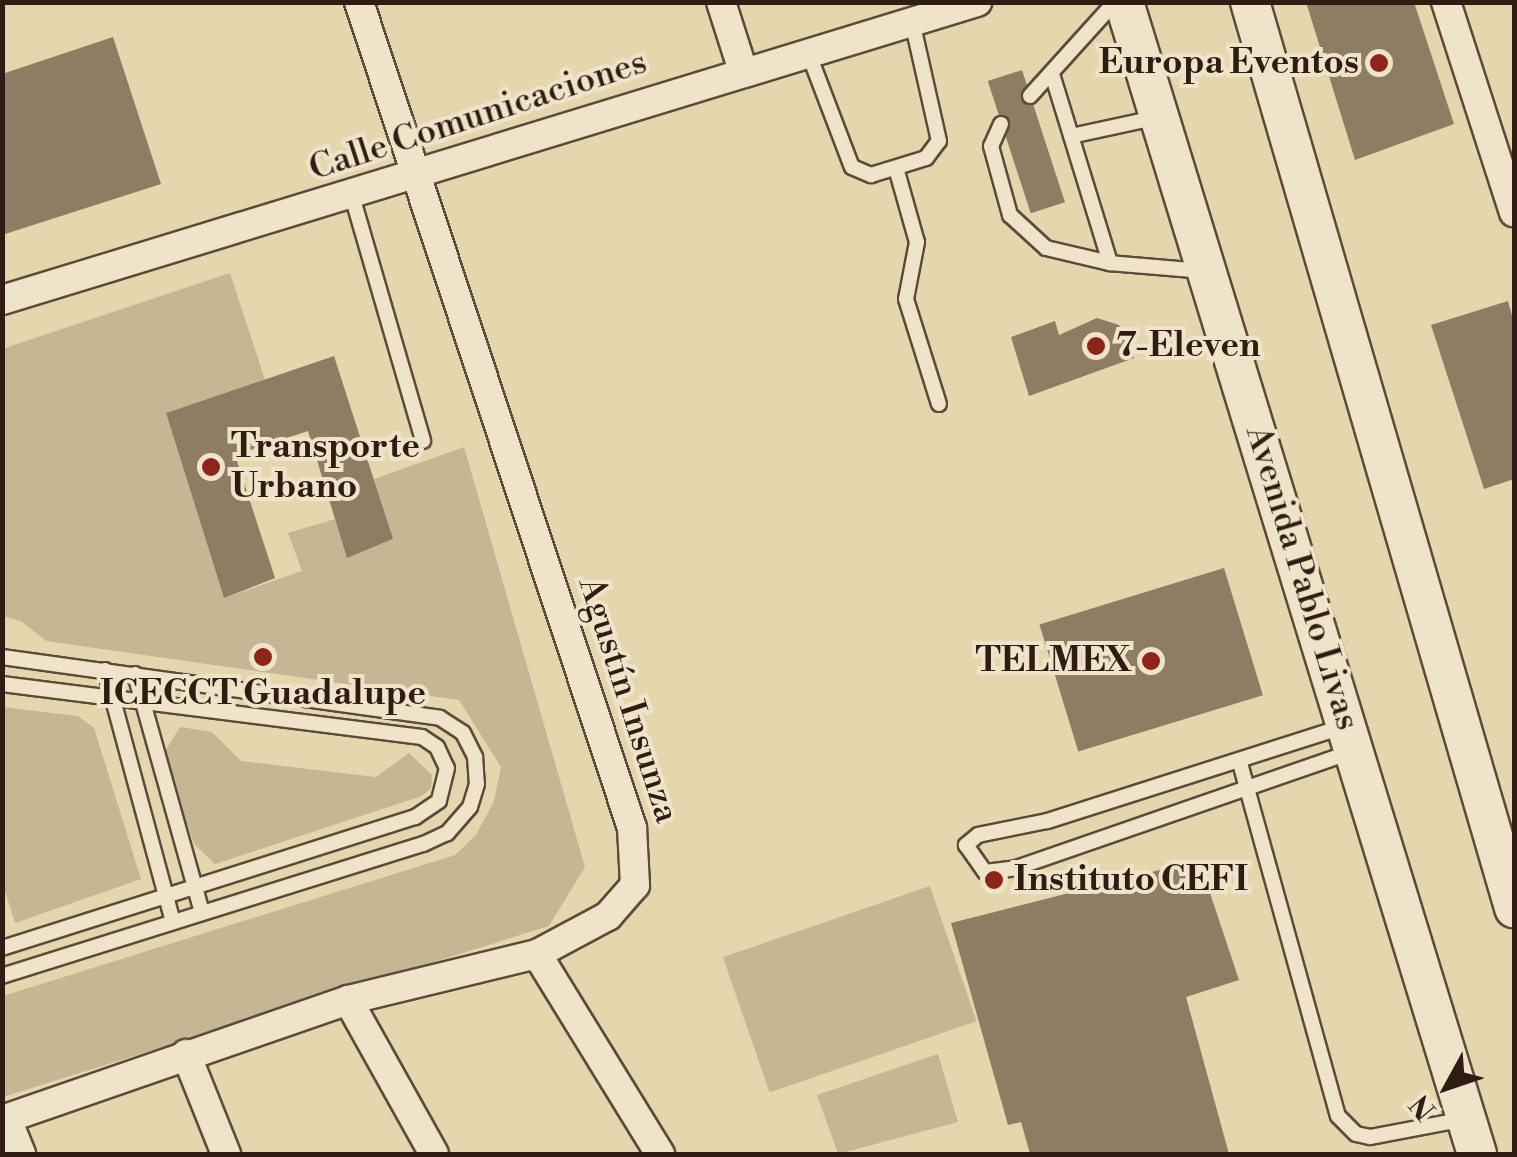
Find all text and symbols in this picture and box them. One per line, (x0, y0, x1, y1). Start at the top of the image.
street label: Calle Comunicaciones (304, 42, 652, 190)
place label: Europa Eventos (1099, 42, 1359, 84)
marker: Europa Eventos (1368, 52, 1390, 74)
place label: 7-Eleven (1116, 325, 1261, 367)
marker: 7-Eleven (1085, 335, 1107, 357)
street label: Avenida Pablo Livas (1236, 421, 1368, 735)
place label: Transporte Urbano (231, 426, 420, 508)
marker: Transporte Urbano (200, 456, 222, 478)
street label: Agustín Insunza (569, 572, 687, 828)
place label: TELMEX (975, 640, 1131, 682)
marker: ICECCT Guadalupe (252, 646, 274, 668)
marker: TELMEX (1140, 650, 1162, 672)
place label: ICECCT Guadalupe (100, 673, 426, 715)
place label: Instituto CEFI (1014, 859, 1248, 901)
marker: Instituto CEFI (983, 869, 1005, 891)
north arrow (1397, 1037, 1497, 1137)
text: N (1403, 1087, 1444, 1126)

